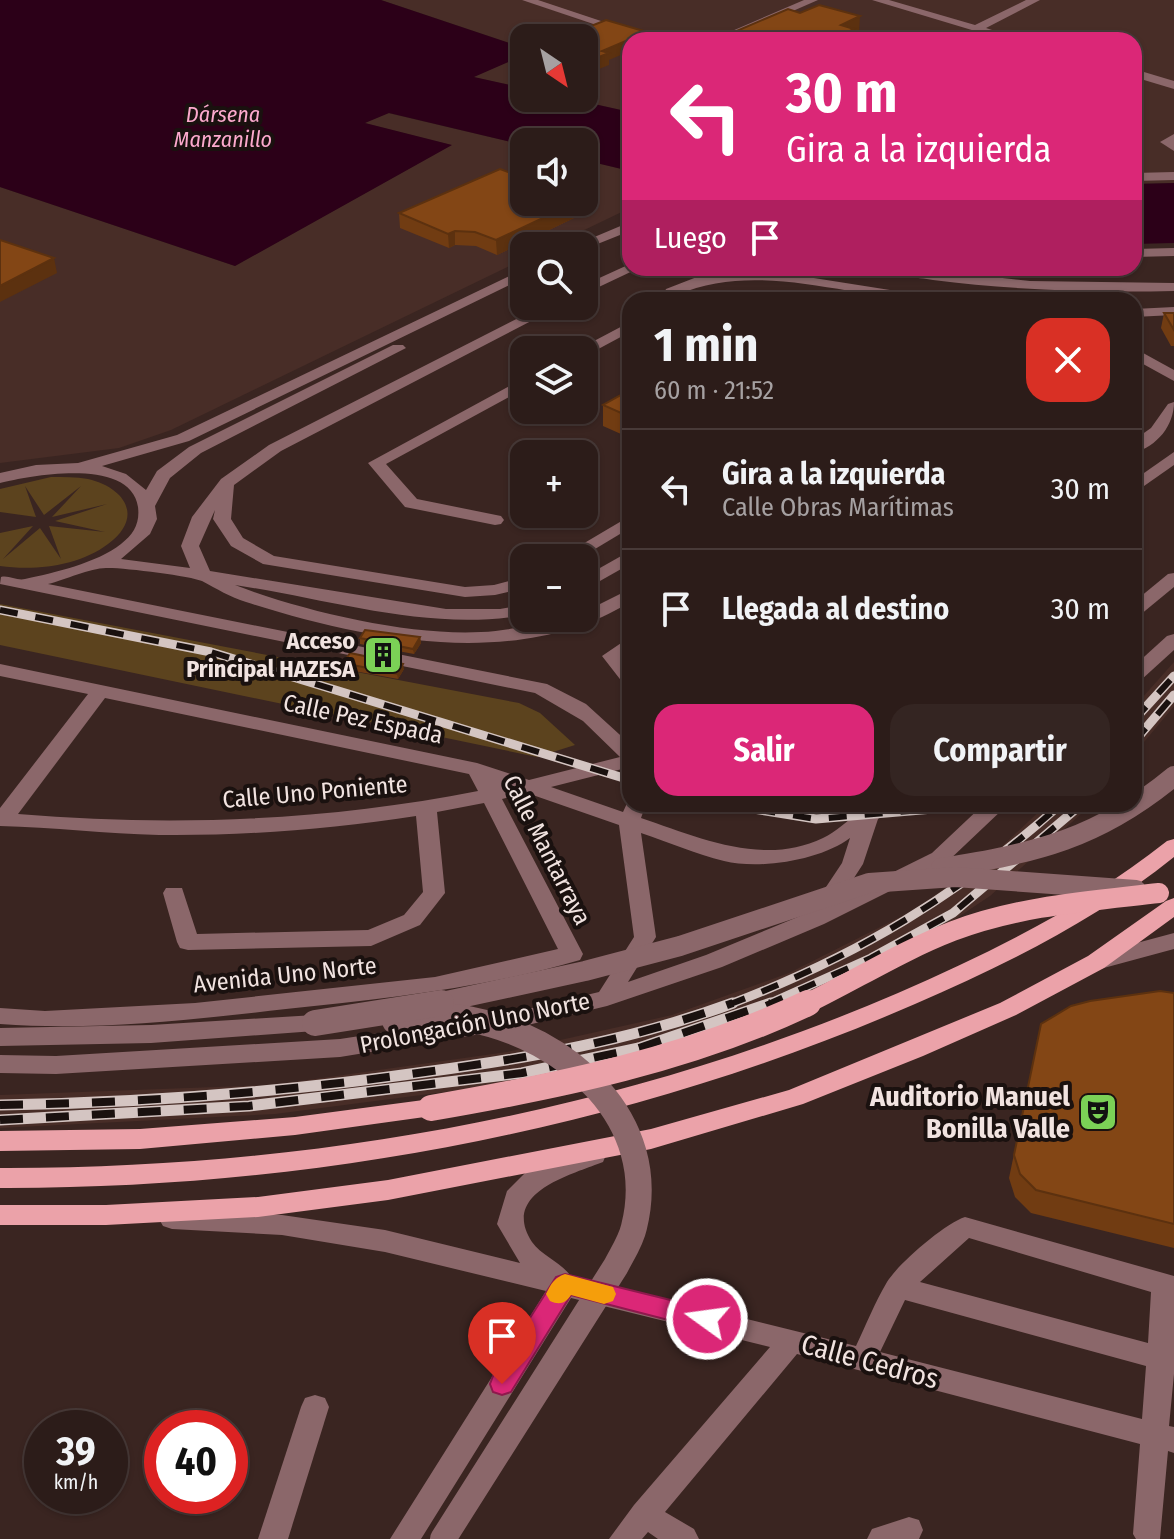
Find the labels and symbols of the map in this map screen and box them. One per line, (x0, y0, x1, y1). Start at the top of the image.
north arrow (510, 24, 598, 112)
water label: Dársena Manzanillo (174, 101, 272, 153)
place label: Acceso Principal HAZESA (186, 627, 356, 683)
building icon: Acceso Principal HAZESA (362, 634, 404, 676)
street label: Calle Pez Espada (281, 688, 445, 750)
street label: Calle Uno Poniente (221, 770, 409, 814)
street label: Calle Mantarraya (497, 771, 597, 929)
street label: Avenida Uno Norte (192, 951, 378, 999)
street label: Prolongación Uno Norte (358, 987, 592, 1059)
place label: Auditorio Manuel Bonilla Valle (869, 1080, 1070, 1145)
theatre icon: Auditorio Manuel Bonilla Valle (1077, 1091, 1119, 1133)
position arrow (665, 1277, 749, 1361)
pin (468, 1302, 536, 1384)
street label: Calle Cedros (798, 1327, 942, 1396)
speed limit sign: 40 (144, 1410, 248, 1514)

